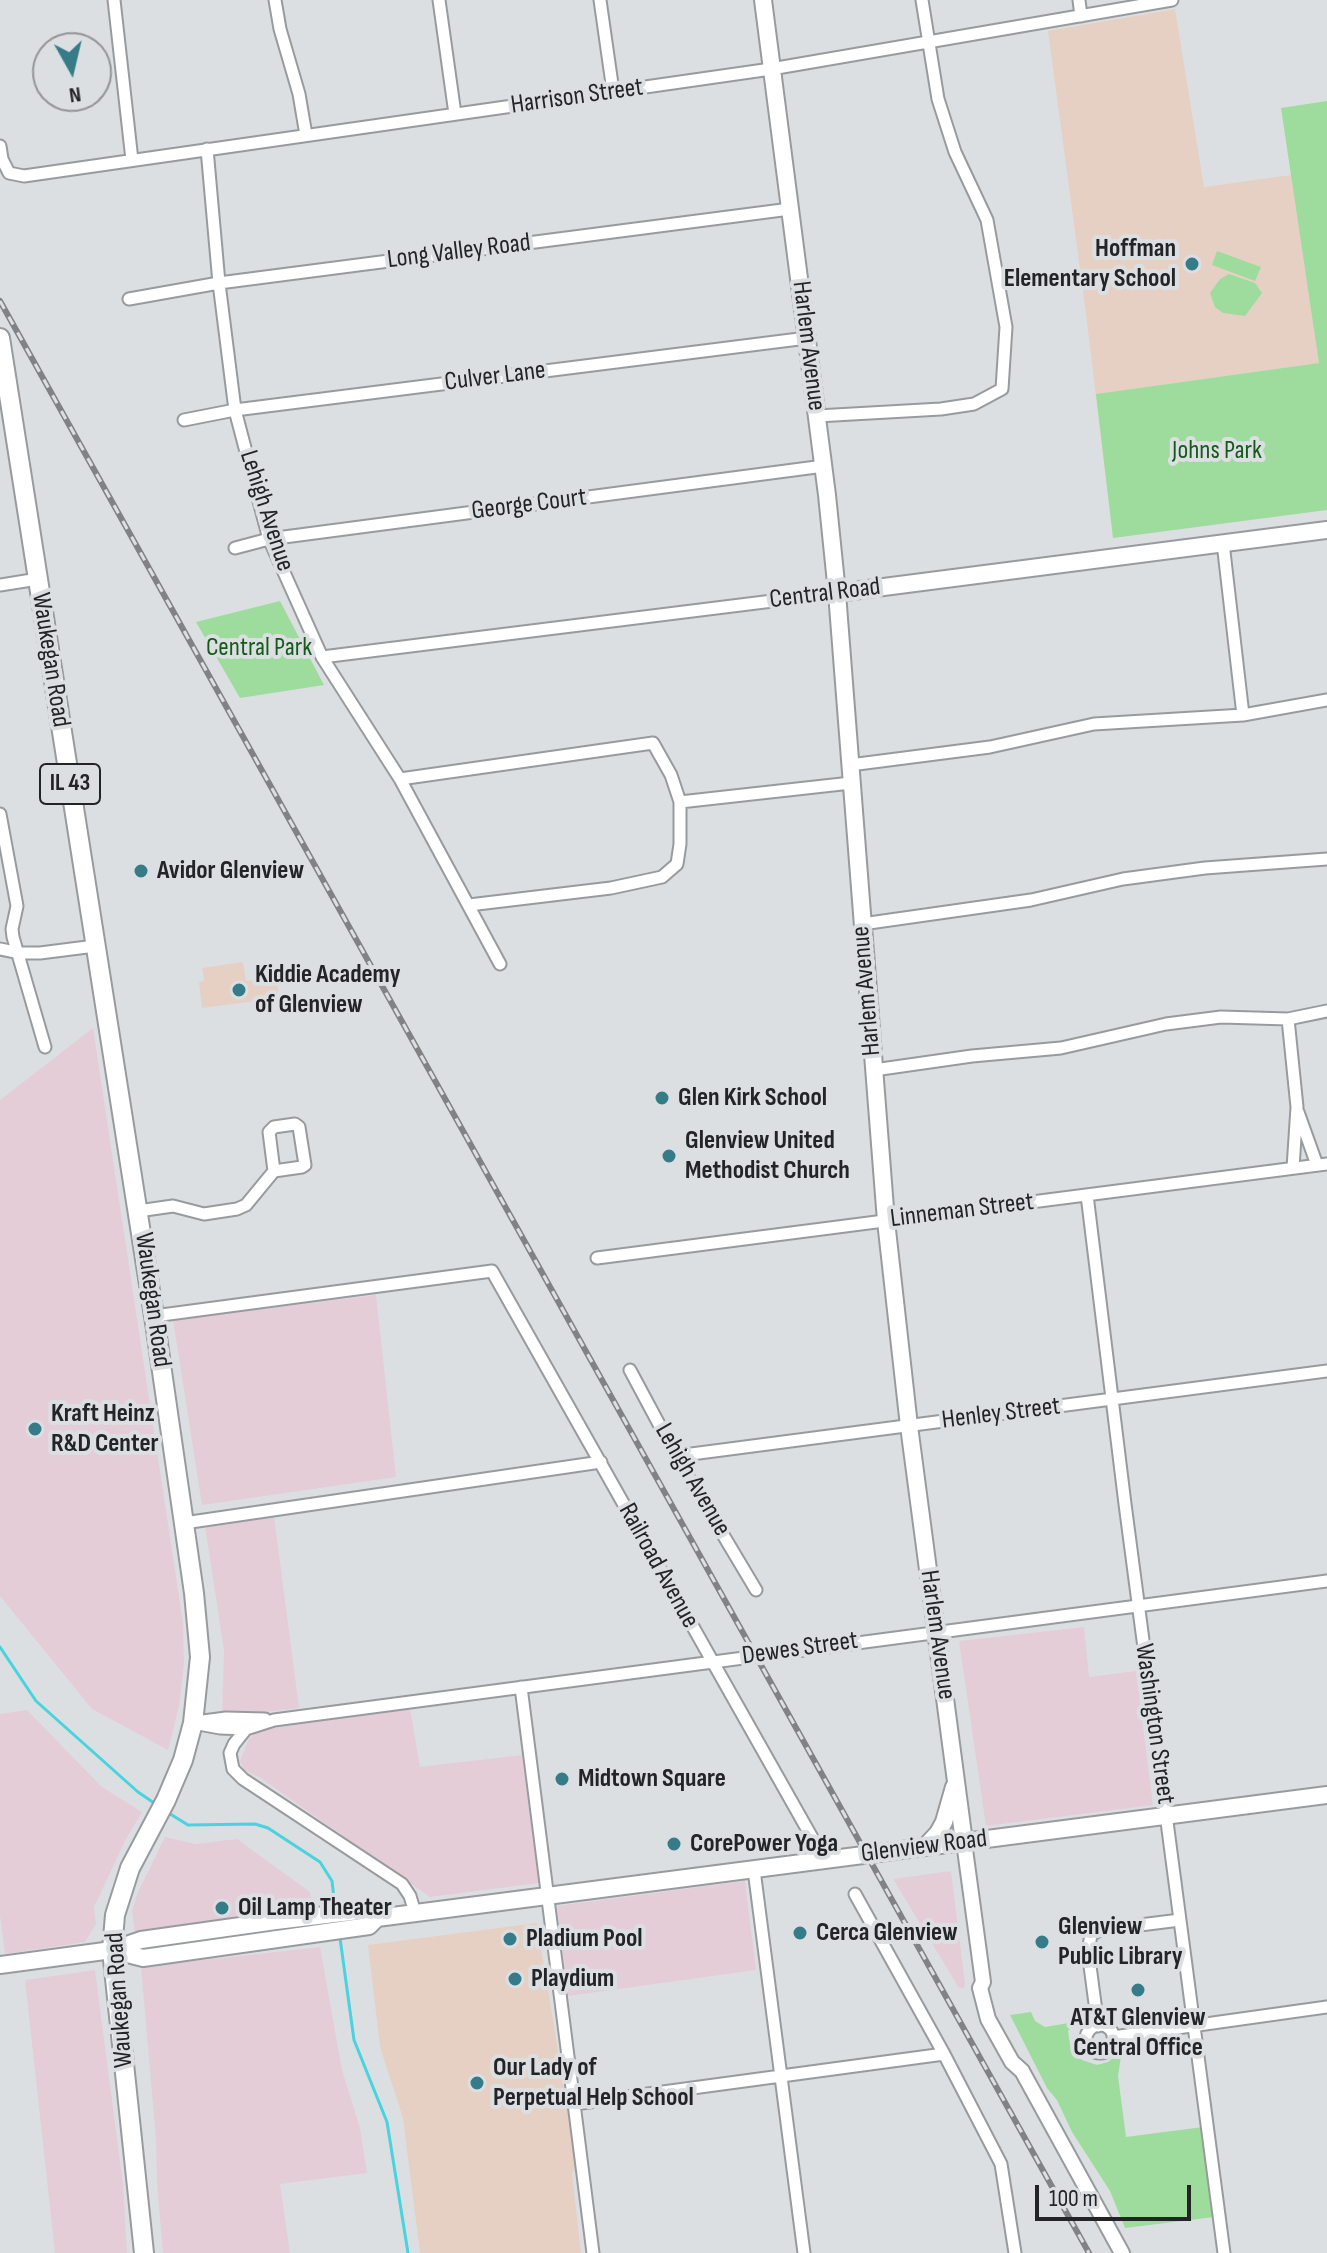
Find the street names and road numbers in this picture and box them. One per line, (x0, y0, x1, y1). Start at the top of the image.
street label: Harrison Street (509, 72, 645, 122)
street label: Long Valley Road (386, 228, 532, 276)
street label: Harlem Avenue (785, 279, 831, 413)
street label: Culver Lane (443, 355, 547, 399)
street label: Lehigh Avenue (232, 447, 300, 575)
street label: George Court (470, 482, 588, 528)
street label: Central Road (768, 572, 882, 616)
street label: Waukegan Road (24, 591, 76, 729)
road number: IL 43 (40, 764, 100, 804)
street label: Harlem Avenue (846, 925, 888, 1057)
street label: Linneman Street (889, 1187, 1035, 1235)
street label: Waukegan Road (127, 1231, 177, 1369)
street label: Henley Street (940, 1391, 1062, 1437)
street label: Lehigh Avenue (647, 1418, 737, 1542)
street label: Railroad Avenue (611, 1498, 705, 1634)
street label: Harlem Avenue (912, 1568, 962, 1702)
street label: Dewes Street (740, 1625, 860, 1673)
street label: Washington Street (1127, 1642, 1181, 1806)
street label: Glenview Road (859, 1824, 989, 1870)
street label: Waukegan Road (100, 1931, 140, 2069)

